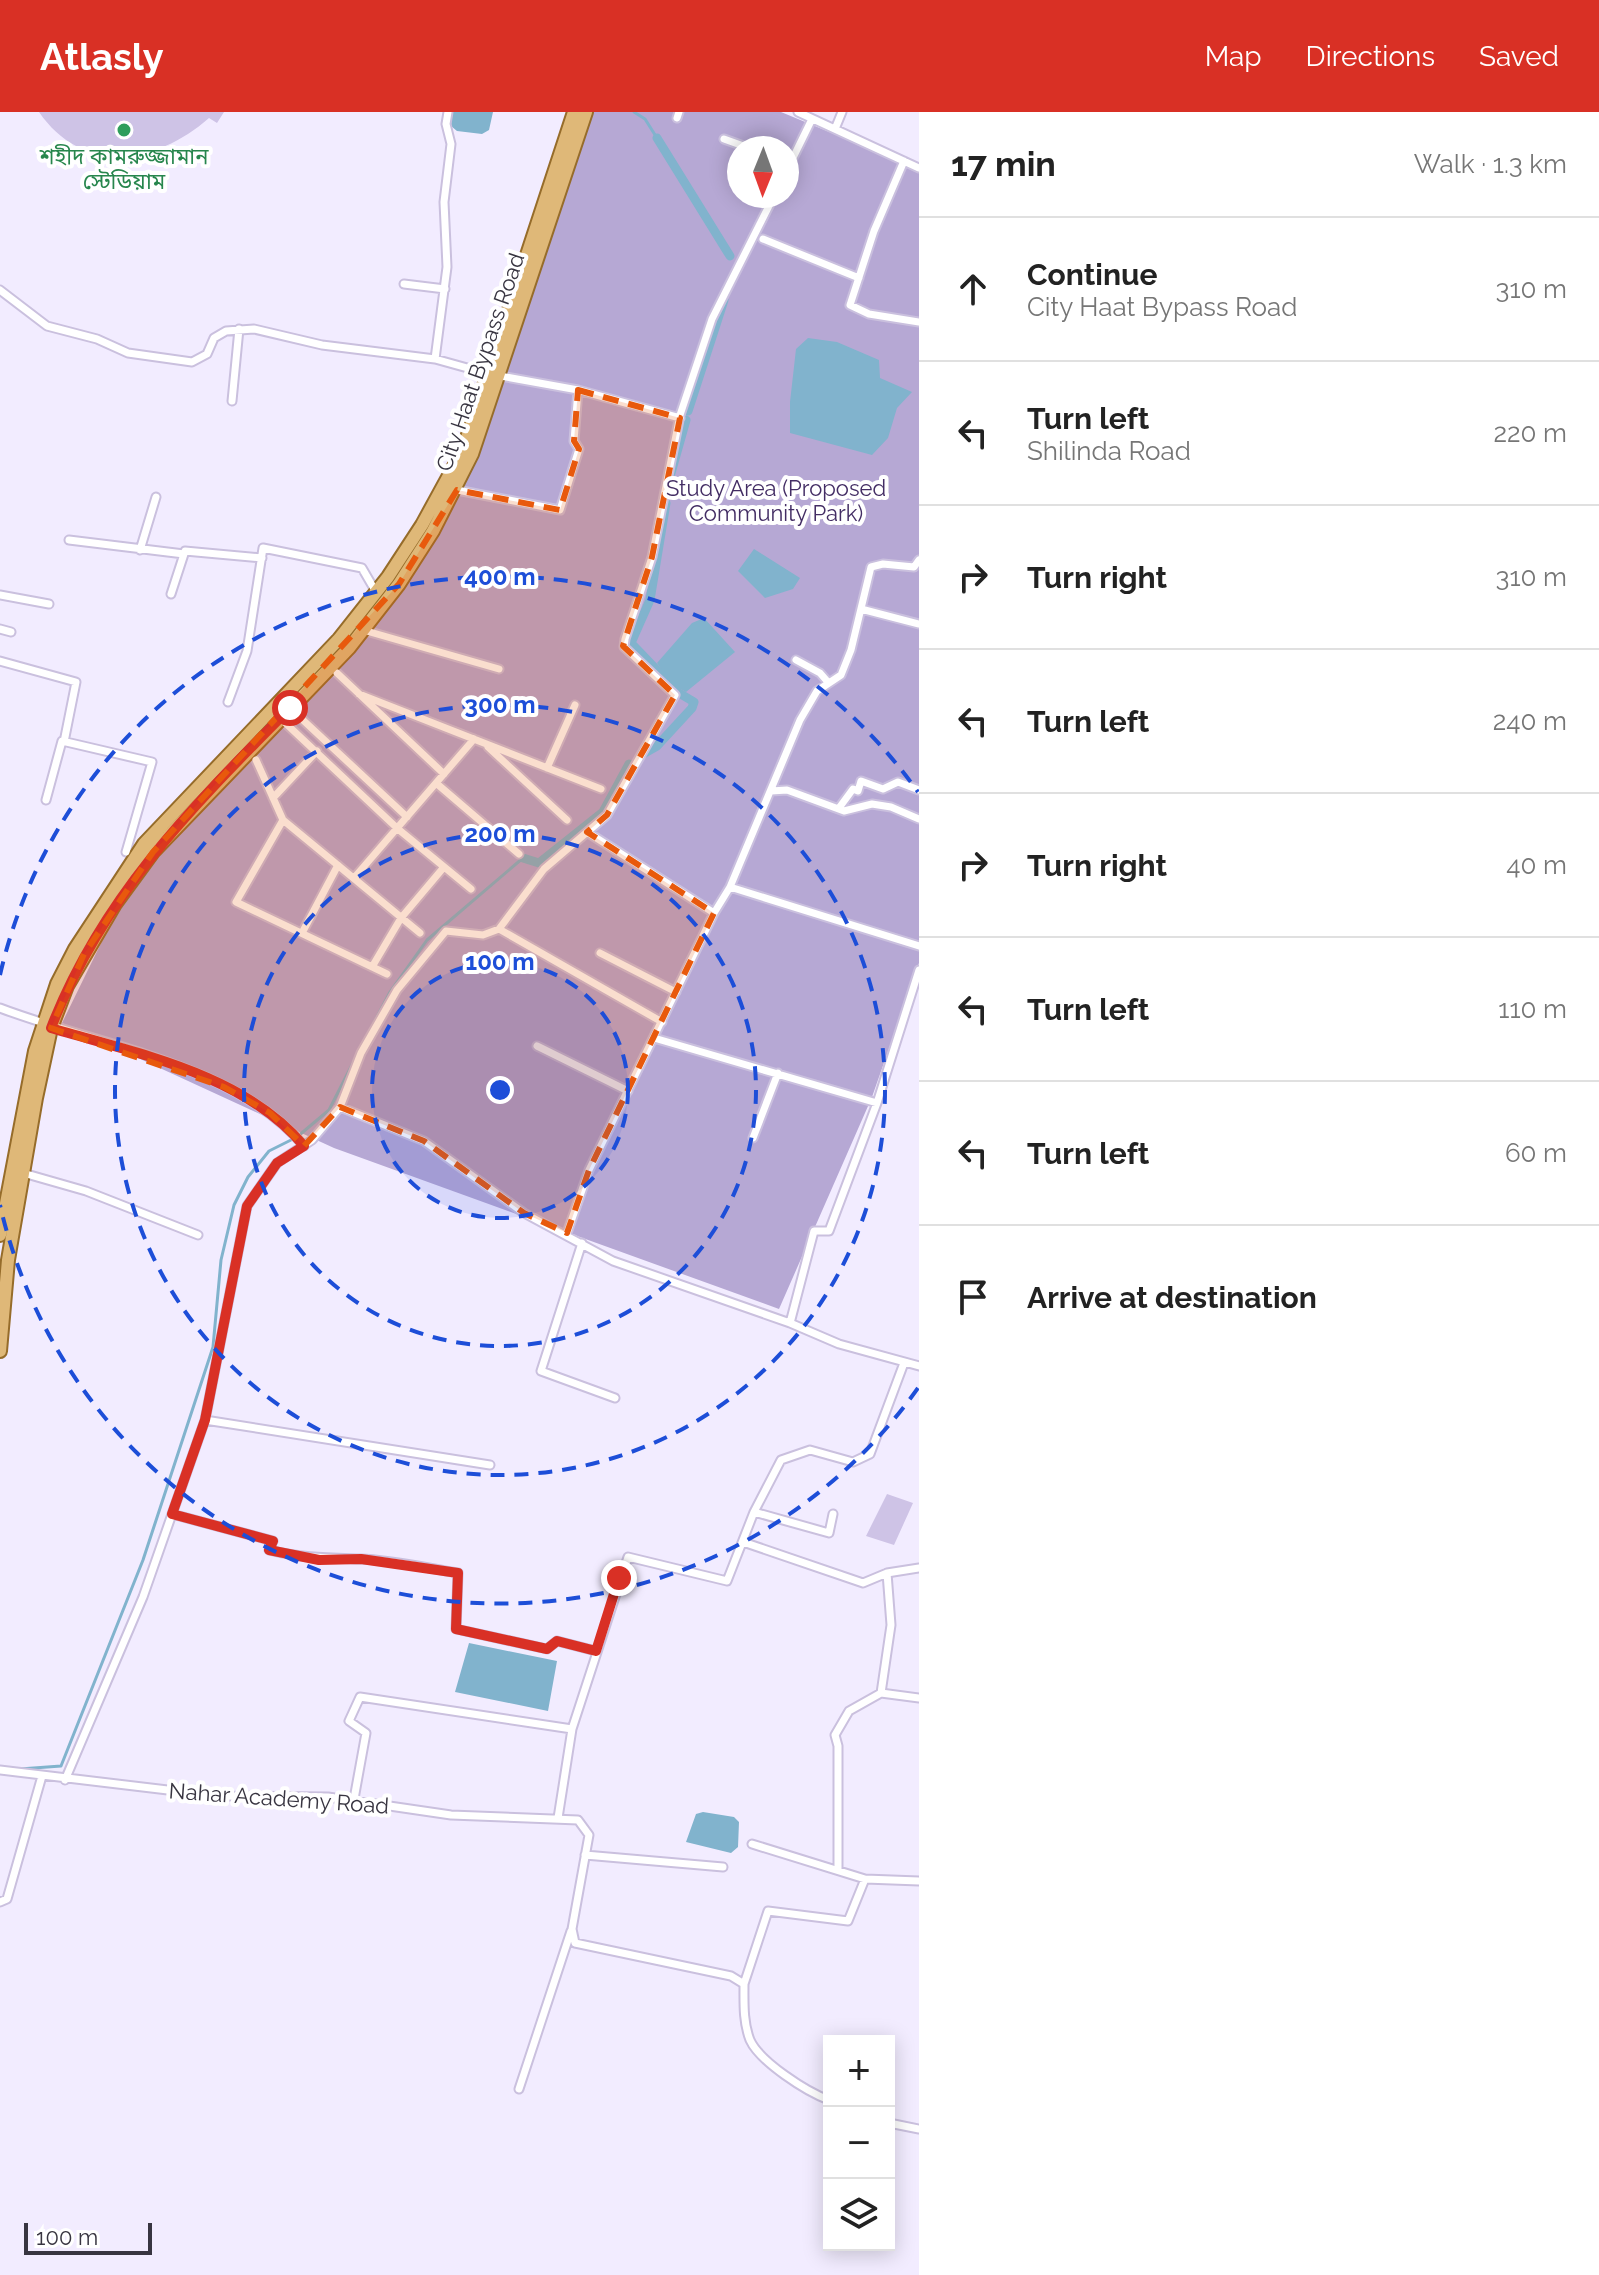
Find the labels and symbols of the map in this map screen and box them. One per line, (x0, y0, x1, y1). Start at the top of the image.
marker: শহীদ কামরুজ্জামান স্টেডিয়াম (115, 121, 133, 139)
north arrow (727, 136, 799, 208)
place label: শহীদ কামরুজ্জামান স্টেডিয়াম (39, 143, 209, 194)
street label: City Haat Bypass Road (430, 250, 530, 474)
park label: Study Area (Proposed Community Park) (666, 475, 886, 526)
text: 400 m (464, 562, 536, 591)
route start (272, 690, 308, 726)
text: 300 m (465, 690, 535, 719)
text: 200 m (464, 819, 536, 848)
text: 100 m (465, 947, 535, 976)
centre of rings (486, 1076, 514, 1104)
route end (601, 1560, 637, 1596)
street label: Nahar Academy Road (168, 1777, 390, 1819)
scale bar (24, 2219, 152, 2255)

